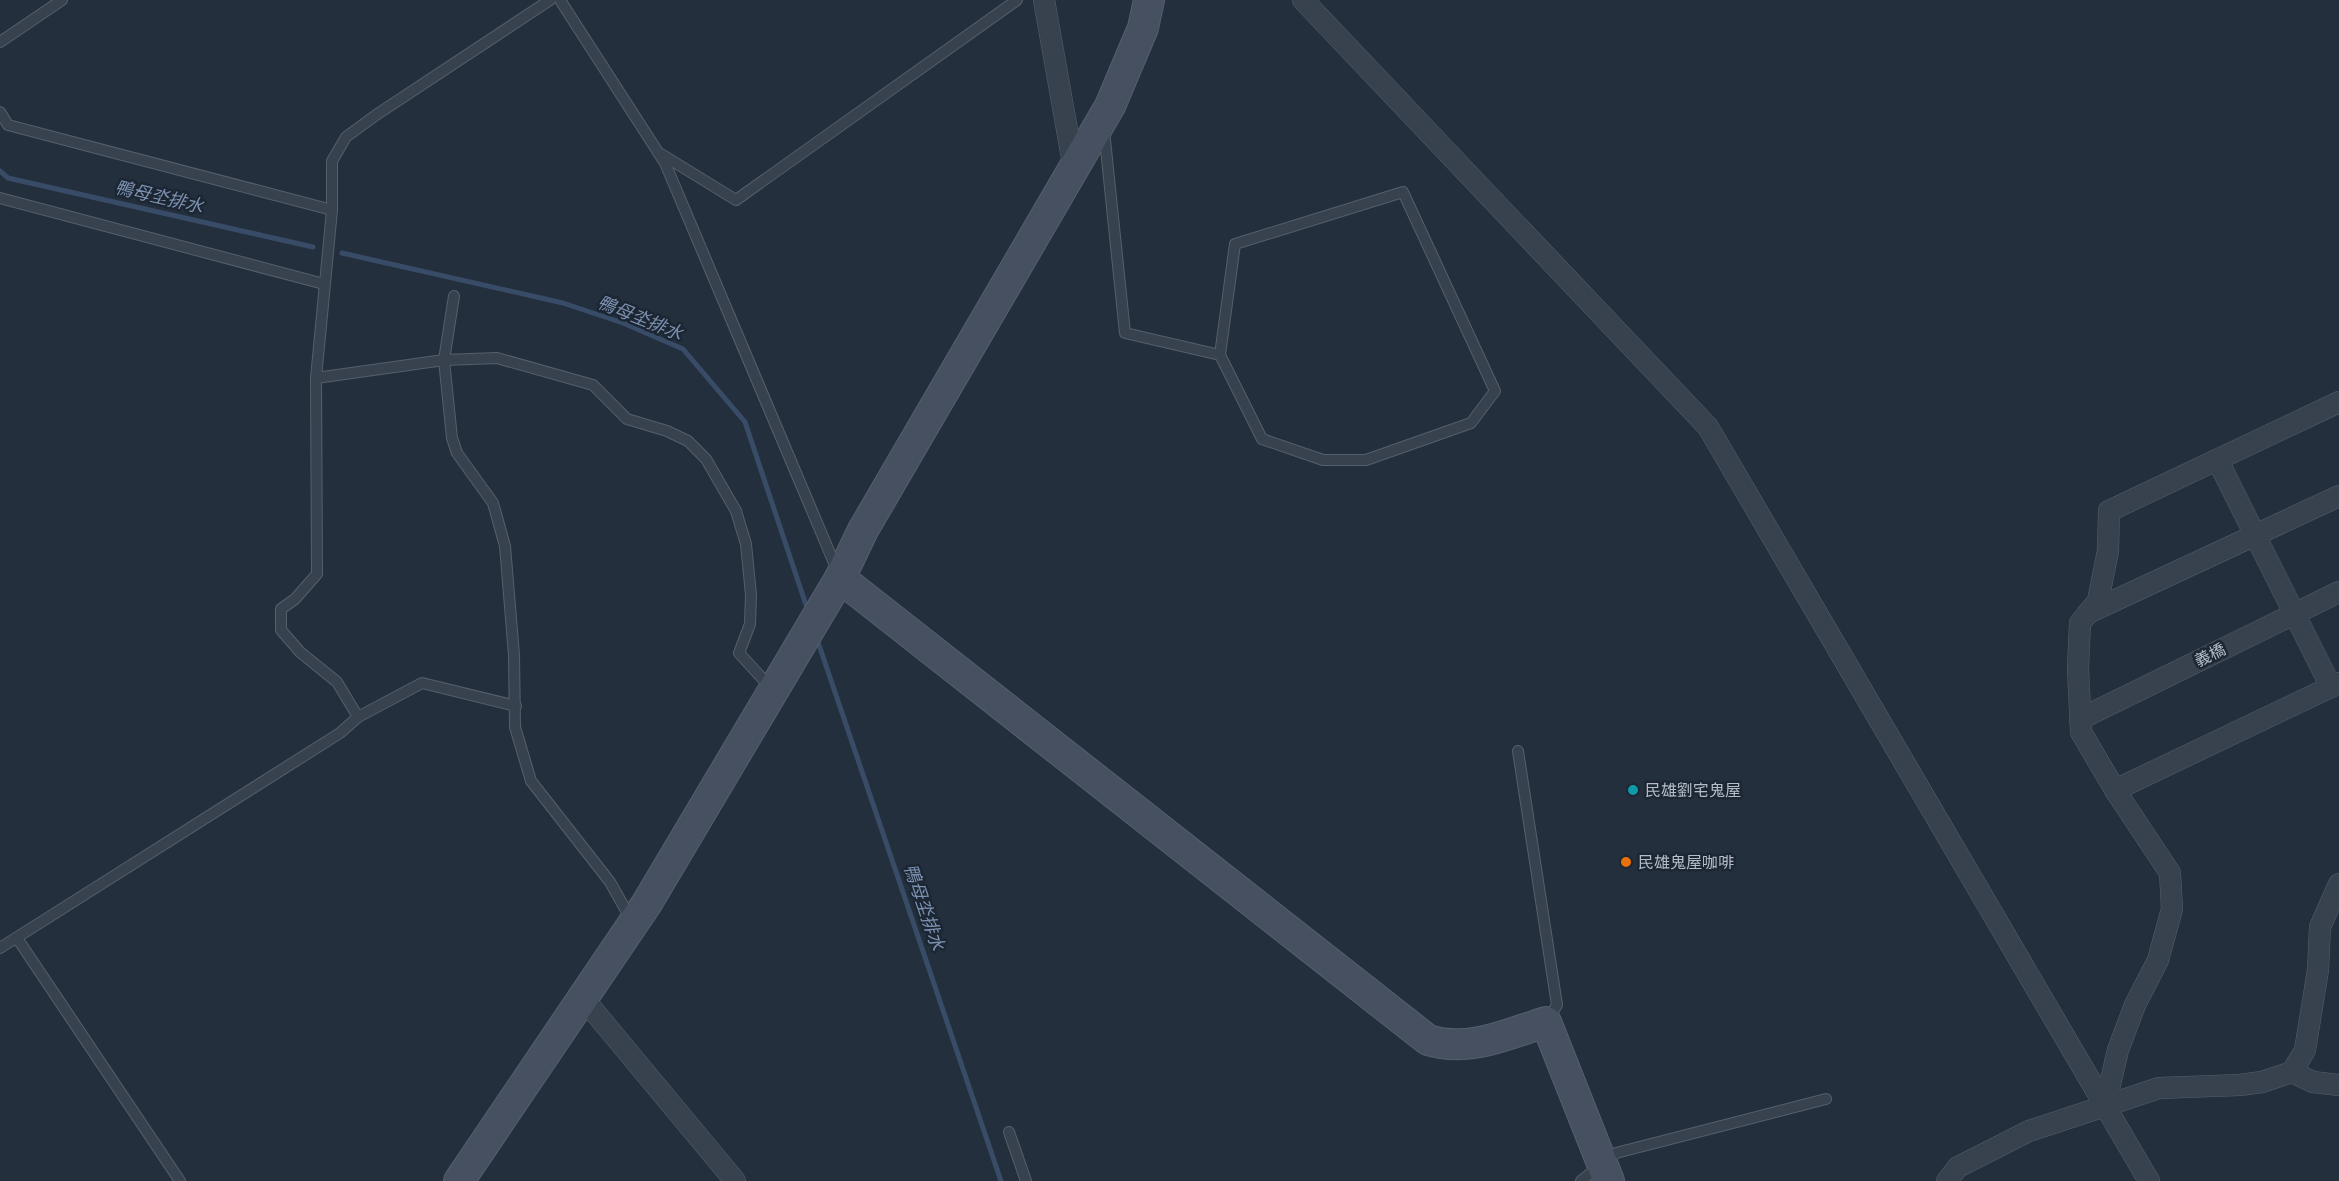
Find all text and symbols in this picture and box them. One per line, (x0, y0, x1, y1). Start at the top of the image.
water label: 鴨母坔排水 (113, 177, 206, 217)
water label: 鴨母坔排水 (595, 292, 686, 345)
street label: 義橋 (2192, 640, 2228, 670)
place label: 民雄劉宅鬼屋 (1645, 782, 1741, 799)
marker: 民雄劉宅鬼屋 (1626, 783, 1640, 797)
place label: 民雄鬼屋咖啡 (1638, 854, 1734, 871)
marker: 民雄鬼屋咖啡 (1619, 855, 1633, 869)
water label: 鴨母坔排水 (900, 861, 948, 954)

